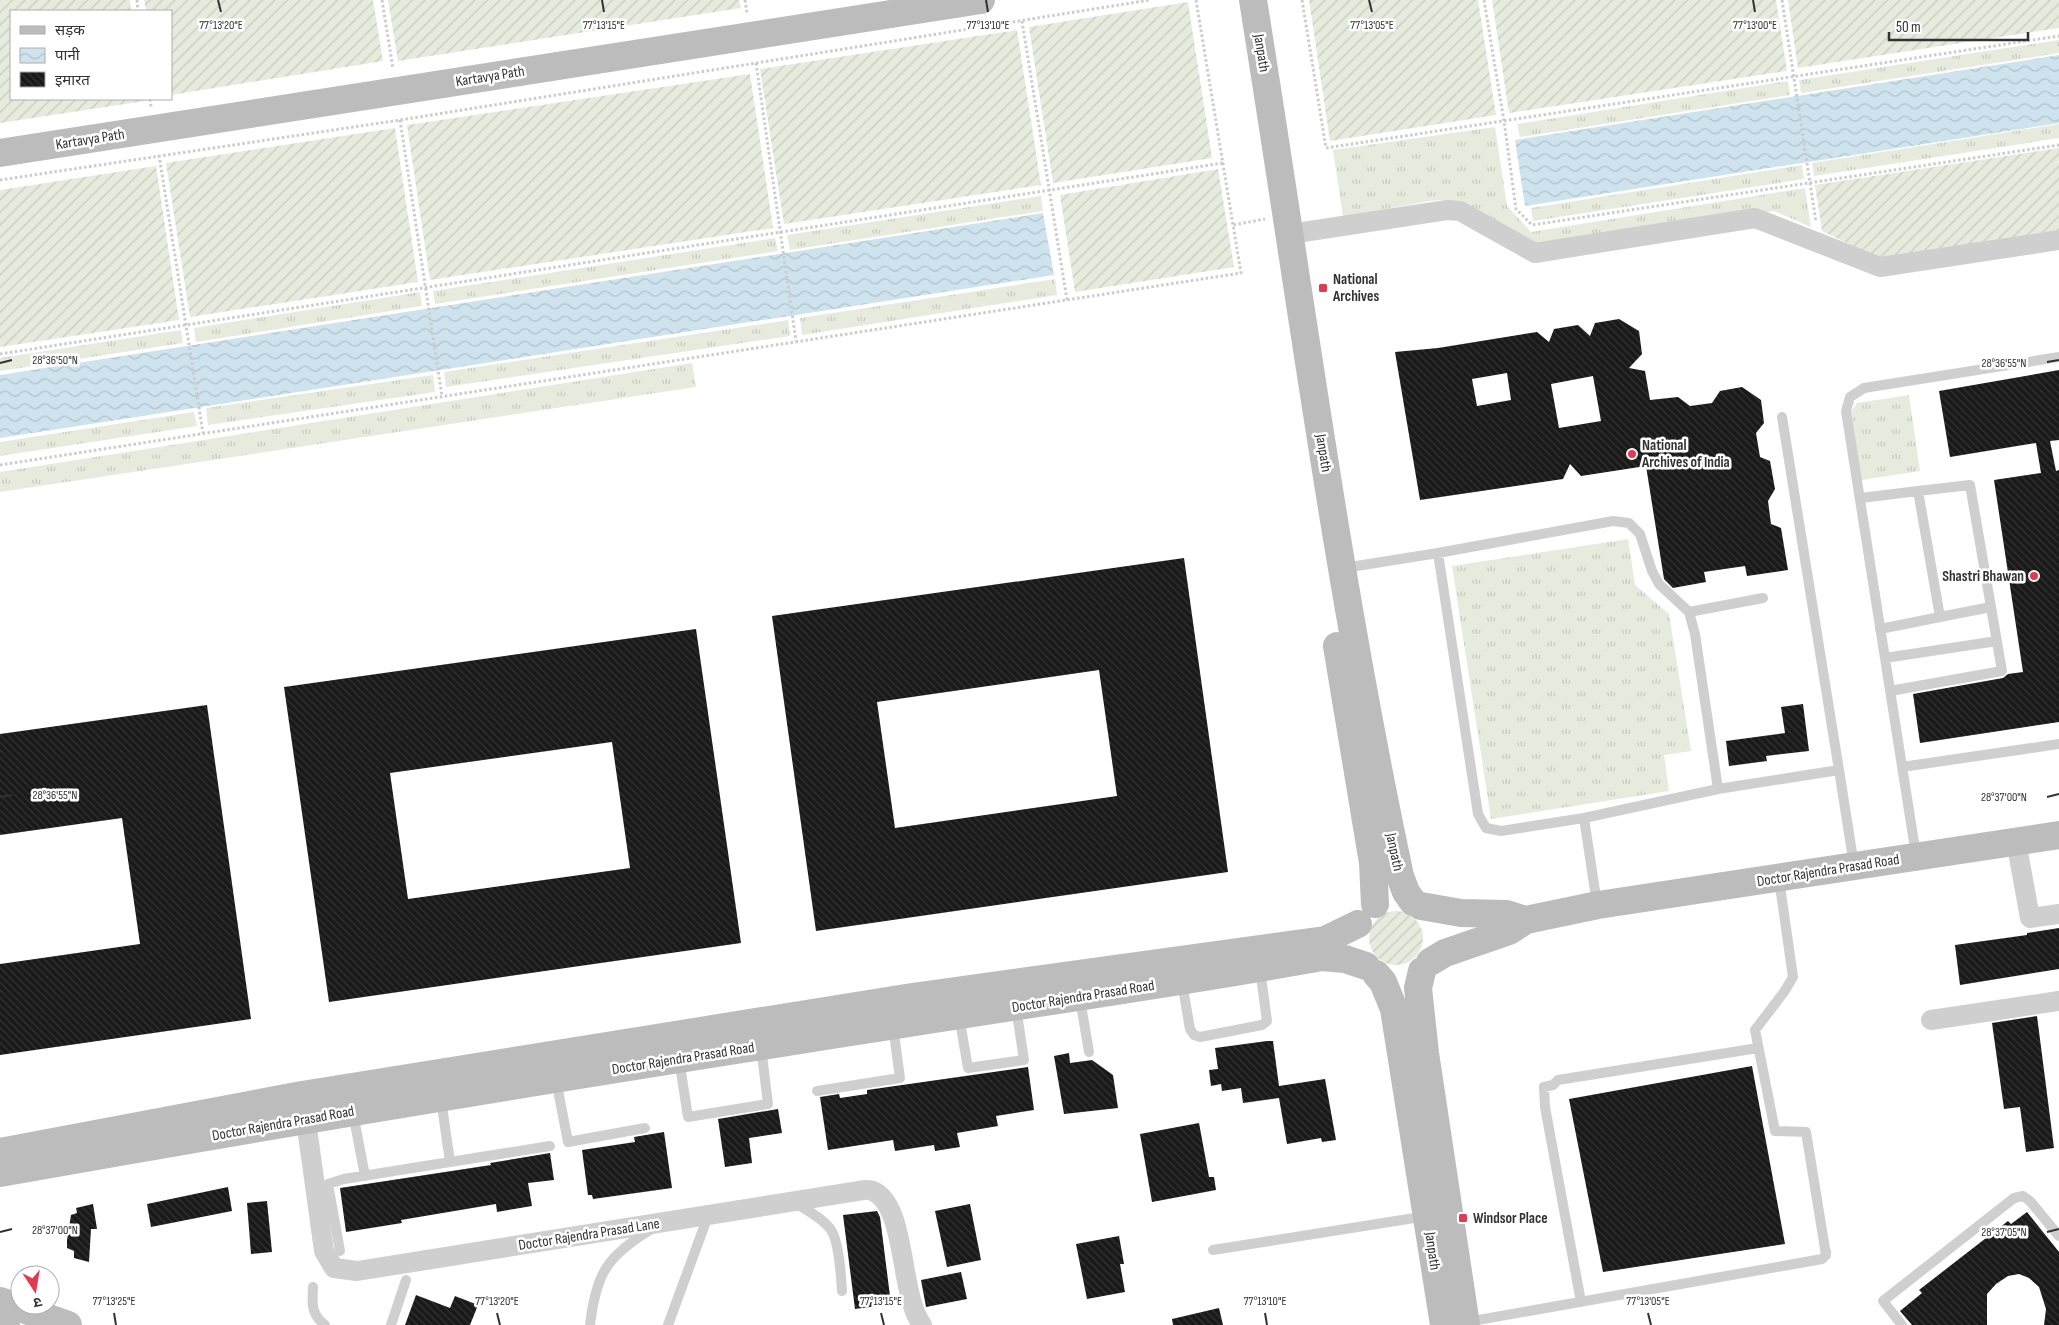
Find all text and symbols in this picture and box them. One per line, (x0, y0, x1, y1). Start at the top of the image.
legend (10, 10, 172, 100)
scale bar (1889, 10, 2028, 42)
text: 77°13'20"E (199, 18, 243, 33)
text: 77°13'15"E (583, 18, 625, 33)
text: 77°13'10"E (967, 18, 1009, 33)
text: 77°13'05"E (1350, 18, 1394, 33)
text: 77°13'00"E (1733, 18, 1777, 33)
text: 50 m (1896, 18, 1921, 37)
text: सड़क (55, 21, 85, 40)
street label: Janpath (1249, 32, 1274, 73)
text: पानी (55, 46, 81, 65)
street label: Kartavya Path (454, 62, 526, 91)
text: इमारत (55, 71, 90, 90)
street label: Kartavya Path (54, 125, 126, 154)
place label: National Archives (1332, 270, 1379, 306)
marker: National Archives (1317, 282, 1329, 294)
text: 28°36'50"N (32, 353, 78, 368)
text: 28°36'55"N (1981, 356, 2027, 371)
street label: Janpath (1311, 432, 1336, 473)
place label: National Archives of India (1641, 436, 1730, 472)
marker: National Archives of India (1626, 448, 1638, 460)
place label: Shastri Bhawan (1942, 567, 2024, 586)
marker: Shastri Bhawan (2028, 570, 2040, 582)
text: 28°36'55"N (32, 788, 78, 803)
text: 28°37'00"N (1981, 790, 2027, 805)
street label: Janpath (1381, 830, 1408, 873)
street label: Doctor Rajendra Prasad Road (1756, 850, 1901, 891)
street label: Doctor Rajendra Prasad Road (1011, 976, 1156, 1017)
street label: Doctor Rajendra Prasad Road (611, 1038, 756, 1079)
street label: Doctor Rajendra Prasad Road (211, 1102, 356, 1145)
place label: Windsor Place (1473, 1209, 1548, 1228)
marker: Windsor Place (1457, 1212, 1469, 1224)
street label: Doctor Rajendra Prasad Lane (517, 1214, 661, 1255)
text: 28°37'00"N (32, 1223, 78, 1238)
text: 28°37'05"N (1981, 1225, 2027, 1240)
street label: Janpath (1420, 1230, 1445, 1271)
north arrow (10, 1265, 60, 1315)
text: उ (31, 1293, 43, 1312)
text: 77°13'25"E (93, 1294, 135, 1309)
text: 77°13'20"E (475, 1294, 519, 1309)
text: 77°13'15"E (860, 1294, 902, 1309)
text: 77°13'10"E (1244, 1294, 1286, 1309)
text: 77°13'05"E (1626, 1294, 1670, 1309)

